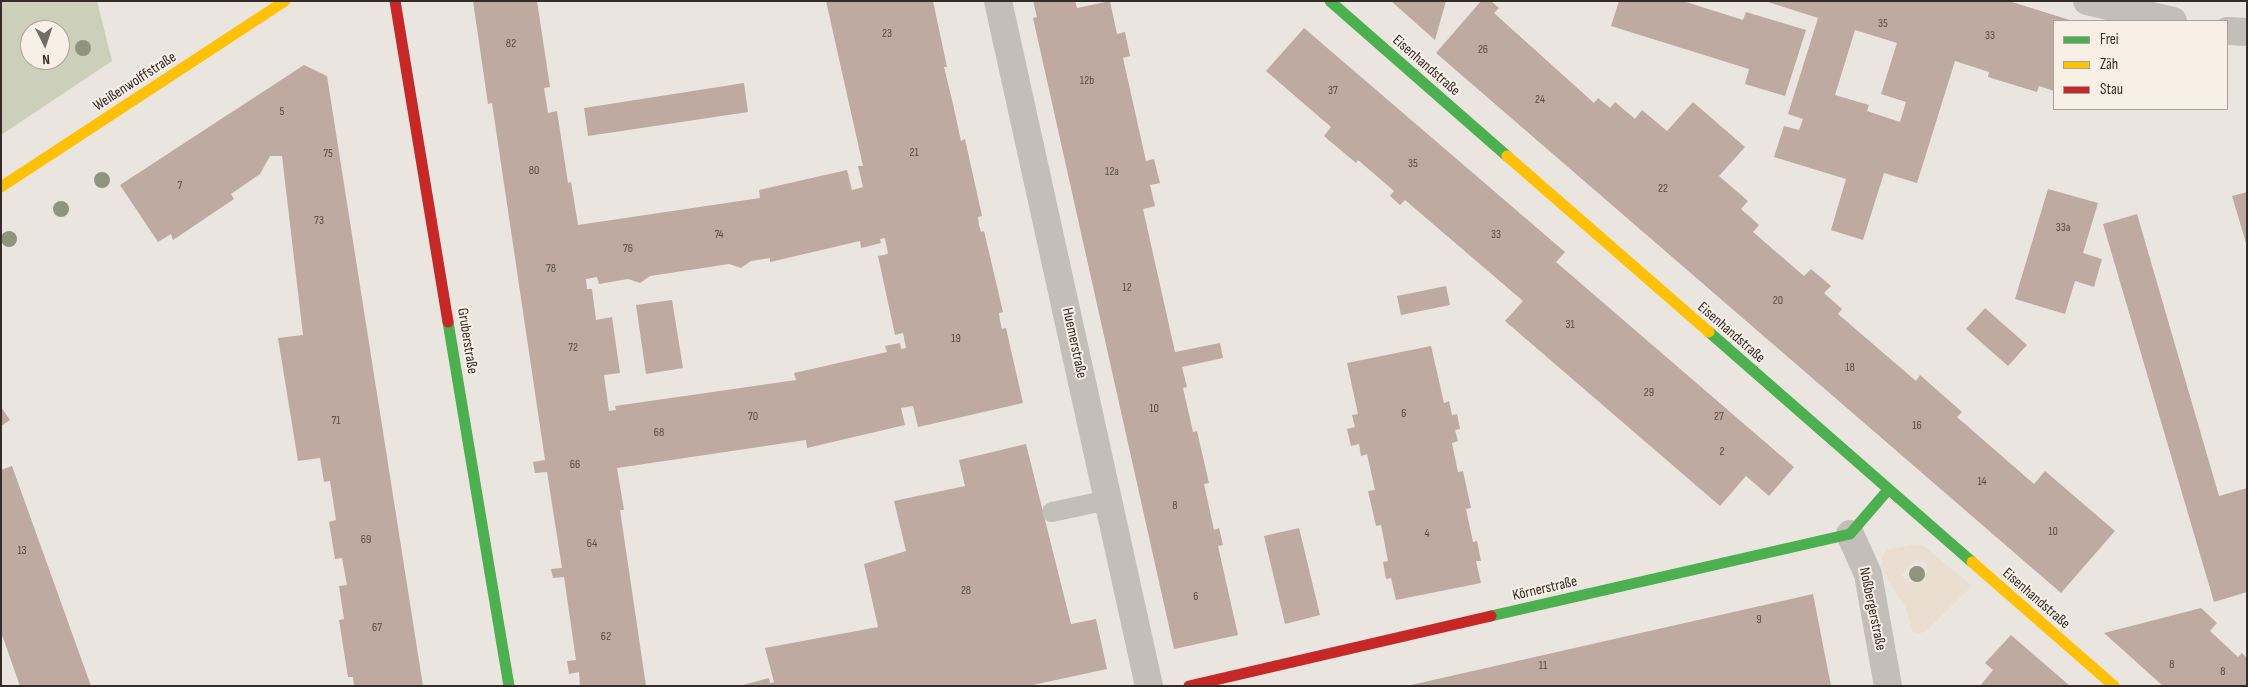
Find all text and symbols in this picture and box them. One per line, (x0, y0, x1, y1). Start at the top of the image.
house number: 35 (1878, 17, 1888, 31)
north arrow (20, 20, 70, 70)
legend (2053, 20, 2228, 110)
house number: 23 (882, 27, 892, 41)
house number: 33 (1985, 29, 1995, 43)
text: Frei (2100, 30, 2119, 49)
street label: Eisenhandstraße (1388, 32, 1464, 100)
house number: 82 (506, 37, 516, 51)
house number: 26 (1478, 43, 1488, 57)
street label: Weißenwolffstraße (90, 49, 180, 115)
text: N (42, 51, 50, 68)
text: Zäh (2100, 55, 2118, 74)
house number: 12b (1080, 74, 1094, 88)
text: Stau (2100, 80, 2123, 99)
house number: 37 (1328, 84, 1338, 98)
house number: 24 (1535, 93, 1545, 107)
house number: 5 (280, 105, 284, 119)
house number: 21 (909, 146, 919, 160)
house number: 75 (323, 147, 333, 161)
house number: 35 (1408, 157, 1418, 171)
house number: 80 (529, 164, 539, 178)
house number: 12a (1105, 165, 1119, 179)
house number: 7 (178, 179, 182, 193)
house number: 22 (1658, 182, 1668, 196)
house number: 73 (314, 214, 324, 228)
house number: 33a (2056, 221, 2070, 235)
house number: 74 (714, 228, 724, 242)
house number: 33 (1491, 228, 1501, 242)
house number: 76 (623, 242, 633, 256)
house number: 78 (546, 262, 556, 276)
house number: 12 (1122, 281, 1132, 295)
house number: 20 (1773, 294, 1783, 308)
street label: Eisenhandstraße (1693, 299, 1769, 367)
street label: Huemerstraße (1058, 306, 1090, 380)
street label: Gruberstraße (453, 307, 481, 375)
house number: 31 (1565, 318, 1575, 332)
house number: 19 (951, 332, 961, 346)
house number: 72 (568, 341, 578, 355)
house number: 18 (1845, 361, 1855, 375)
house number: 29 (1644, 386, 1654, 400)
house number: 10 (1149, 402, 1159, 416)
house number: 6 (1401, 407, 1407, 421)
house number: 70 (748, 410, 758, 424)
house number: 27 (1714, 410, 1724, 424)
house number: 71 (331, 414, 341, 428)
house number: 16 (1912, 419, 1922, 433)
house number: 68 (654, 426, 664, 440)
house number: 2 (1720, 445, 1724, 459)
house number: 66 (570, 458, 580, 472)
house number: 14 (1977, 475, 1987, 489)
house number: 8 (1172, 499, 1178, 513)
house number: 10 (2048, 525, 2058, 539)
house number: 4 (1424, 527, 1430, 541)
house number: 69 (361, 533, 371, 547)
house number: 64 (587, 537, 597, 551)
house number: 13 (17, 544, 27, 558)
street label: Eisenhandstraße (1998, 565, 2074, 633)
street label: Noßbergerstraße (1854, 566, 1890, 652)
street label: Körnerstraße (1511, 573, 1579, 605)
house number: 28 (961, 584, 971, 598)
house number: 6 (1193, 590, 1199, 604)
house number: 9 (1756, 613, 1762, 627)
house number: 67 (372, 621, 382, 635)
house number: 62 (601, 630, 611, 644)
house number: 8 (2169, 658, 2175, 672)
house number: 11 (1539, 659, 1547, 673)
house number: 8 (2220, 665, 2226, 679)

